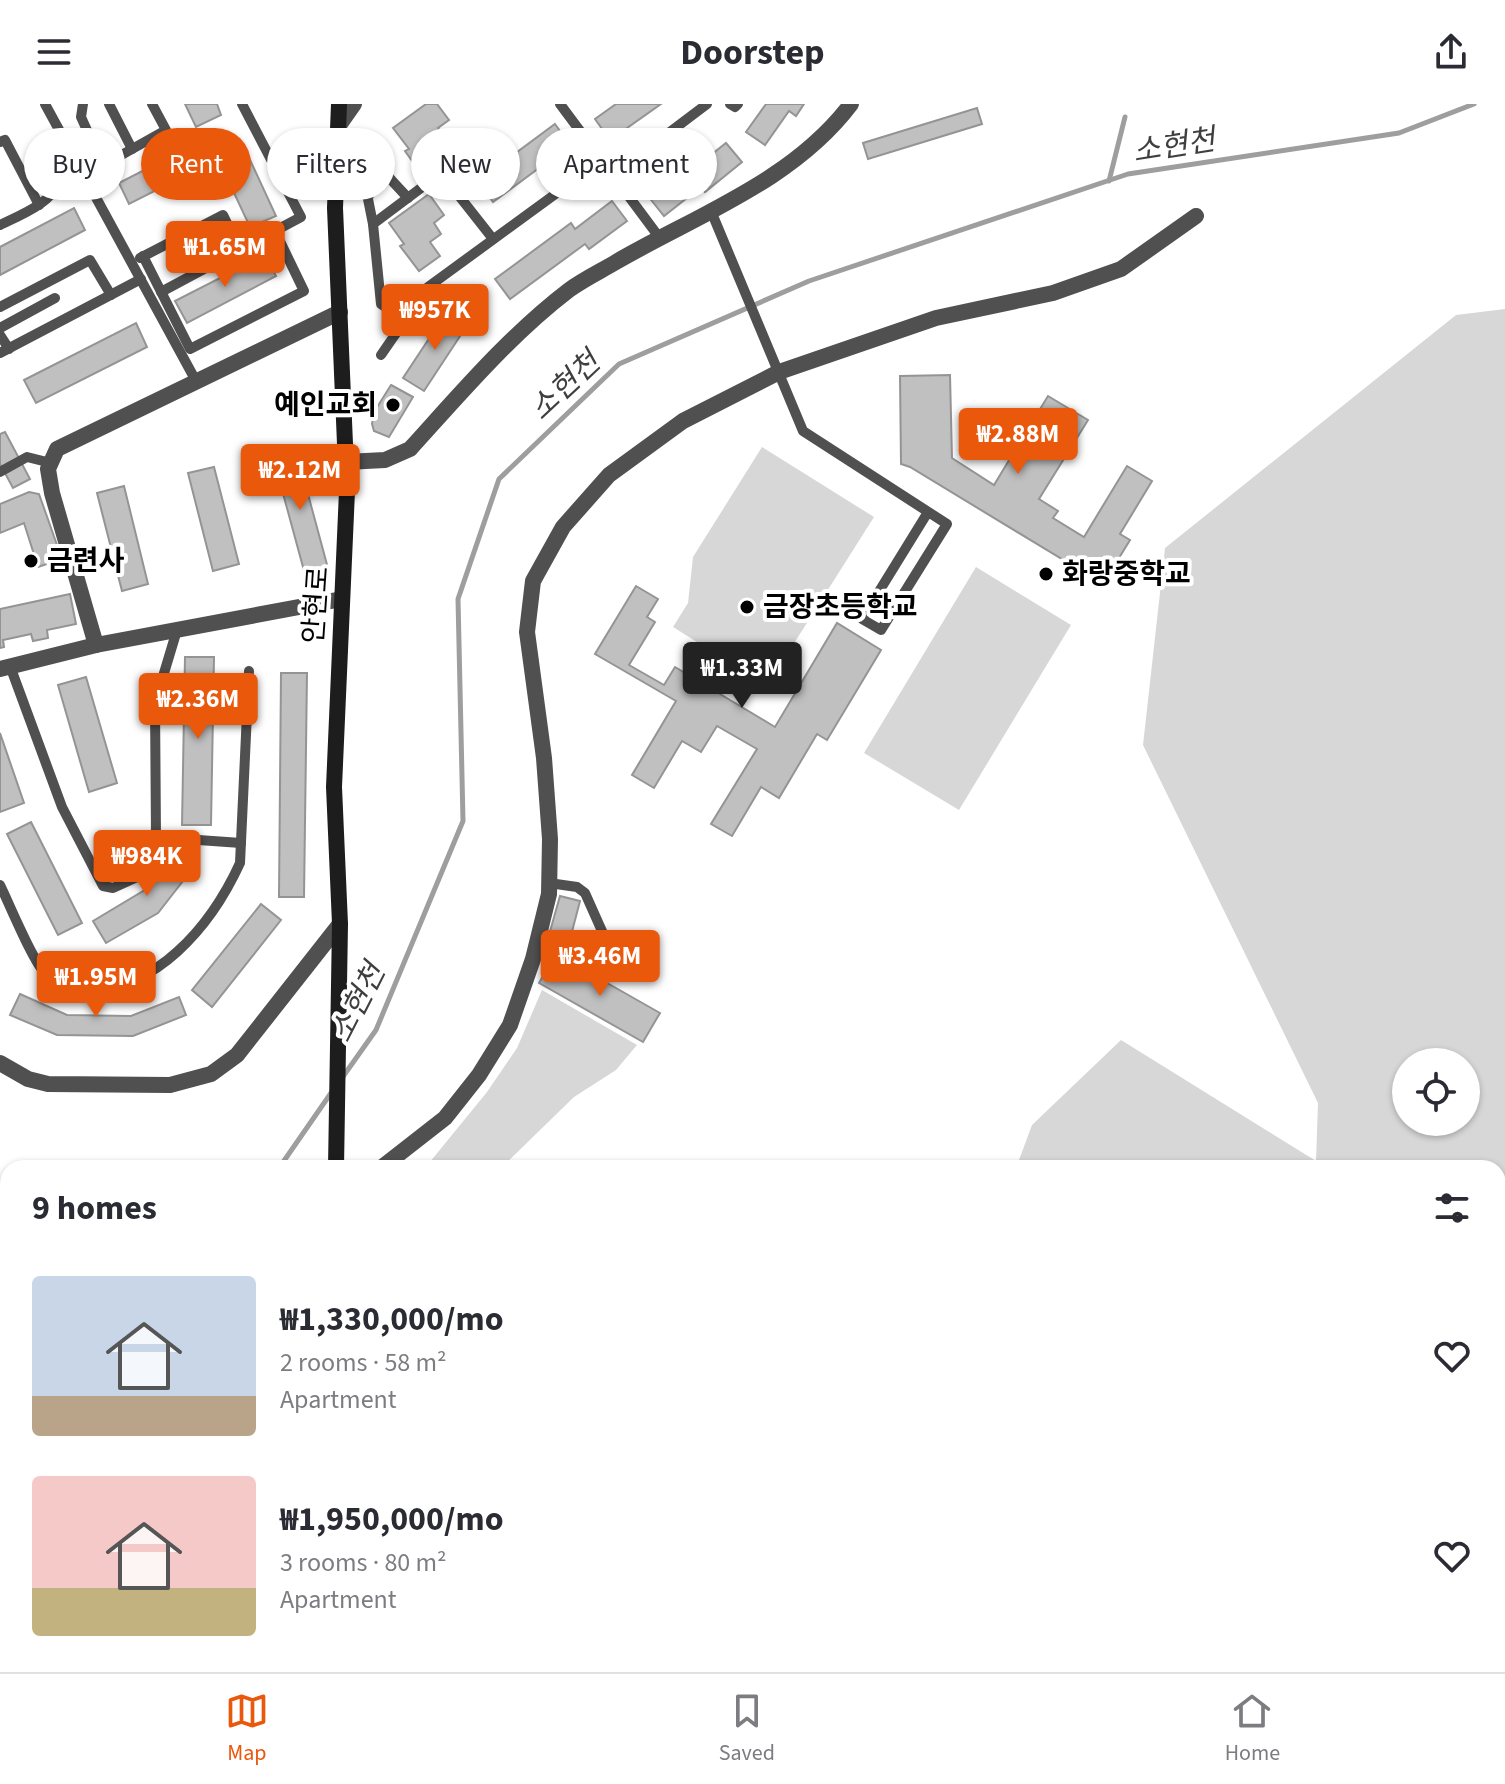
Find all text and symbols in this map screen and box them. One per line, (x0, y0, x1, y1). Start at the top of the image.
text: Doorstep (680, 27, 825, 78)
icon: menu (32, 30, 76, 74)
icon: share (1429, 30, 1473, 74)
water label: 소현천 (1130, 118, 1222, 174)
chip: Buy (24, 128, 125, 200)
chip: Rent (141, 128, 251, 200)
chip: Filters (267, 128, 395, 200)
chip: New (411, 128, 520, 200)
chip: Apartment (536, 128, 717, 200)
pin: ₩1.65M (160, 221, 290, 289)
text: ₩1.65M (184, 228, 266, 265)
pin: ₩957K (379, 284, 491, 352)
text: ₩957K (400, 291, 470, 328)
water label: 소현천 (520, 340, 612, 430)
place label: 예인교회 (274, 385, 377, 425)
marker: 예인교회 (384, 396, 402, 414)
pin: ₩2.88M (953, 408, 1083, 476)
text: ₩2.88M (977, 415, 1059, 452)
pin: ₩2.12M (235, 444, 365, 512)
text: ₩2.12M (259, 451, 341, 488)
place label: 금련사 (47, 541, 125, 581)
marker: 금련사 (22, 552, 40, 570)
place label: 화랑중학교 (1062, 554, 1191, 594)
street label: 안현로 (293, 565, 339, 645)
marker: 화랑중학교 (1037, 565, 1055, 583)
place label: 금장초등학교 (763, 587, 918, 627)
marker: 금장초등학교 (738, 598, 756, 616)
pin: ₩1.33M (677, 642, 807, 710)
text: ₩1.33M (701, 649, 783, 686)
pin: ₩2.36M (133, 673, 263, 741)
text: ₩2.36M (157, 680, 239, 717)
pin: ₩984K (91, 830, 203, 898)
text: ₩984K (112, 837, 182, 874)
pin: ₩3.46M (535, 930, 665, 998)
text: ₩3.46M (559, 937, 641, 974)
pin: ₩1.95M (31, 951, 161, 1019)
water label: 소현천 (320, 953, 397, 1050)
text: ₩1.95M (55, 958, 137, 995)
map controls (1392, 1048, 1480, 1136)
button: locate (1392, 1048, 1480, 1136)
text: 9 homes (32, 1184, 157, 1233)
icon: filters (1430, 1186, 1474, 1230)
text: ₩1,330,000/mo (280, 1295, 504, 1344)
icon: home (96, 1308, 192, 1404)
icon: heart (1430, 1334, 1474, 1378)
text: 2 rooms · 58 m² (280, 1344, 447, 1381)
text: Apartment (280, 1381, 397, 1418)
text: ₩1,950,000/mo (280, 1495, 504, 1544)
icon: home (96, 1508, 192, 1604)
icon: heart (1430, 1534, 1474, 1578)
text: 3 rooms · 80 m² (280, 1544, 447, 1581)
text: Apartment (280, 1581, 397, 1618)
tab: Map (225, 1689, 269, 1769)
tab: Saved (719, 1689, 775, 1769)
tab: Home (1225, 1689, 1280, 1769)

